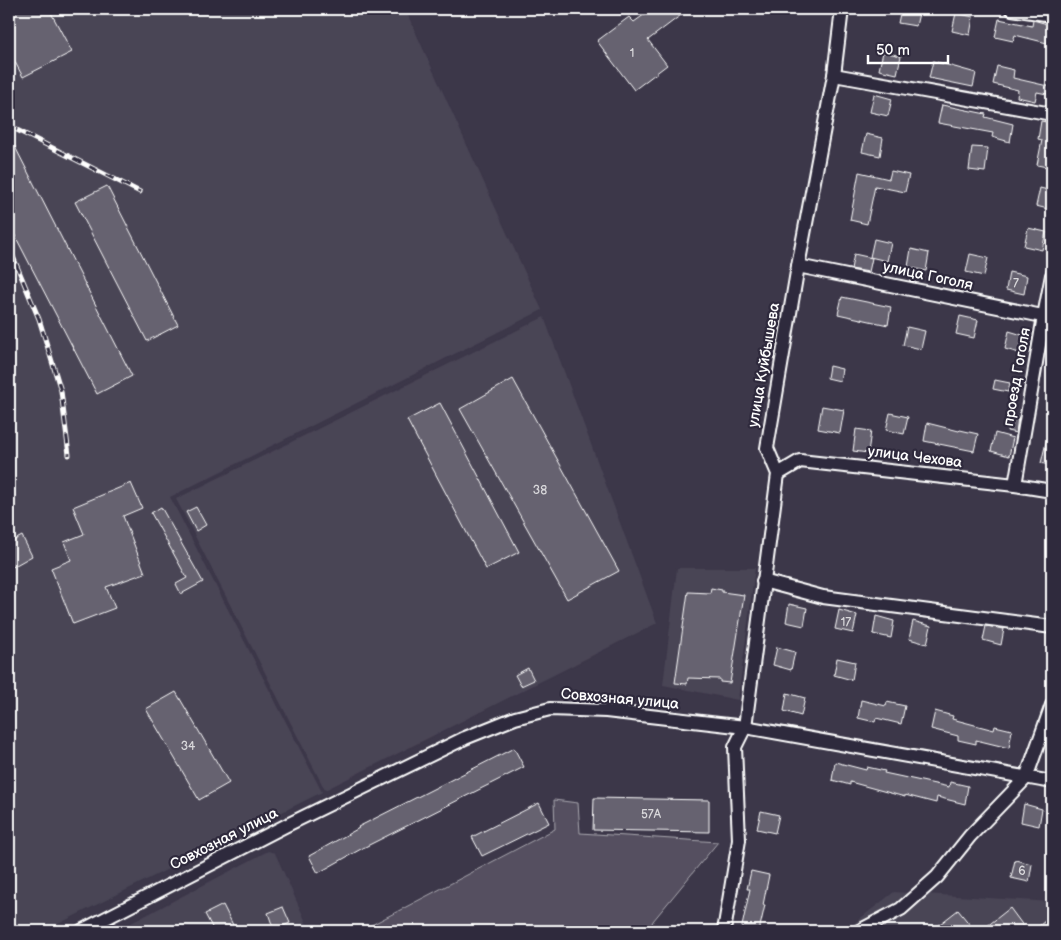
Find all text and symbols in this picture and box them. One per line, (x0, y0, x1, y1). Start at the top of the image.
scale bar (868, 32, 948, 64)
text: 50 m (876, 41, 910, 60)
house number: 1 (630, 46, 634, 61)
street label: улица Гоголя (881, 257, 975, 295)
house number: 7 (1013, 276, 1019, 291)
street label: улица Куйбышева (744, 301, 784, 429)
street label: проезд Гоголя (999, 326, 1035, 428)
street label: улица Чехова (867, 442, 963, 472)
house number: 38 (533, 483, 547, 498)
house number: 17 (841, 615, 851, 630)
street label: Совхозная улица (560, 684, 680, 714)
house number: 34 (181, 739, 196, 754)
street label: Совхозная улица (167, 804, 281, 874)
house number: 57А (641, 807, 662, 822)
house number: 6 (1018, 864, 1026, 879)

